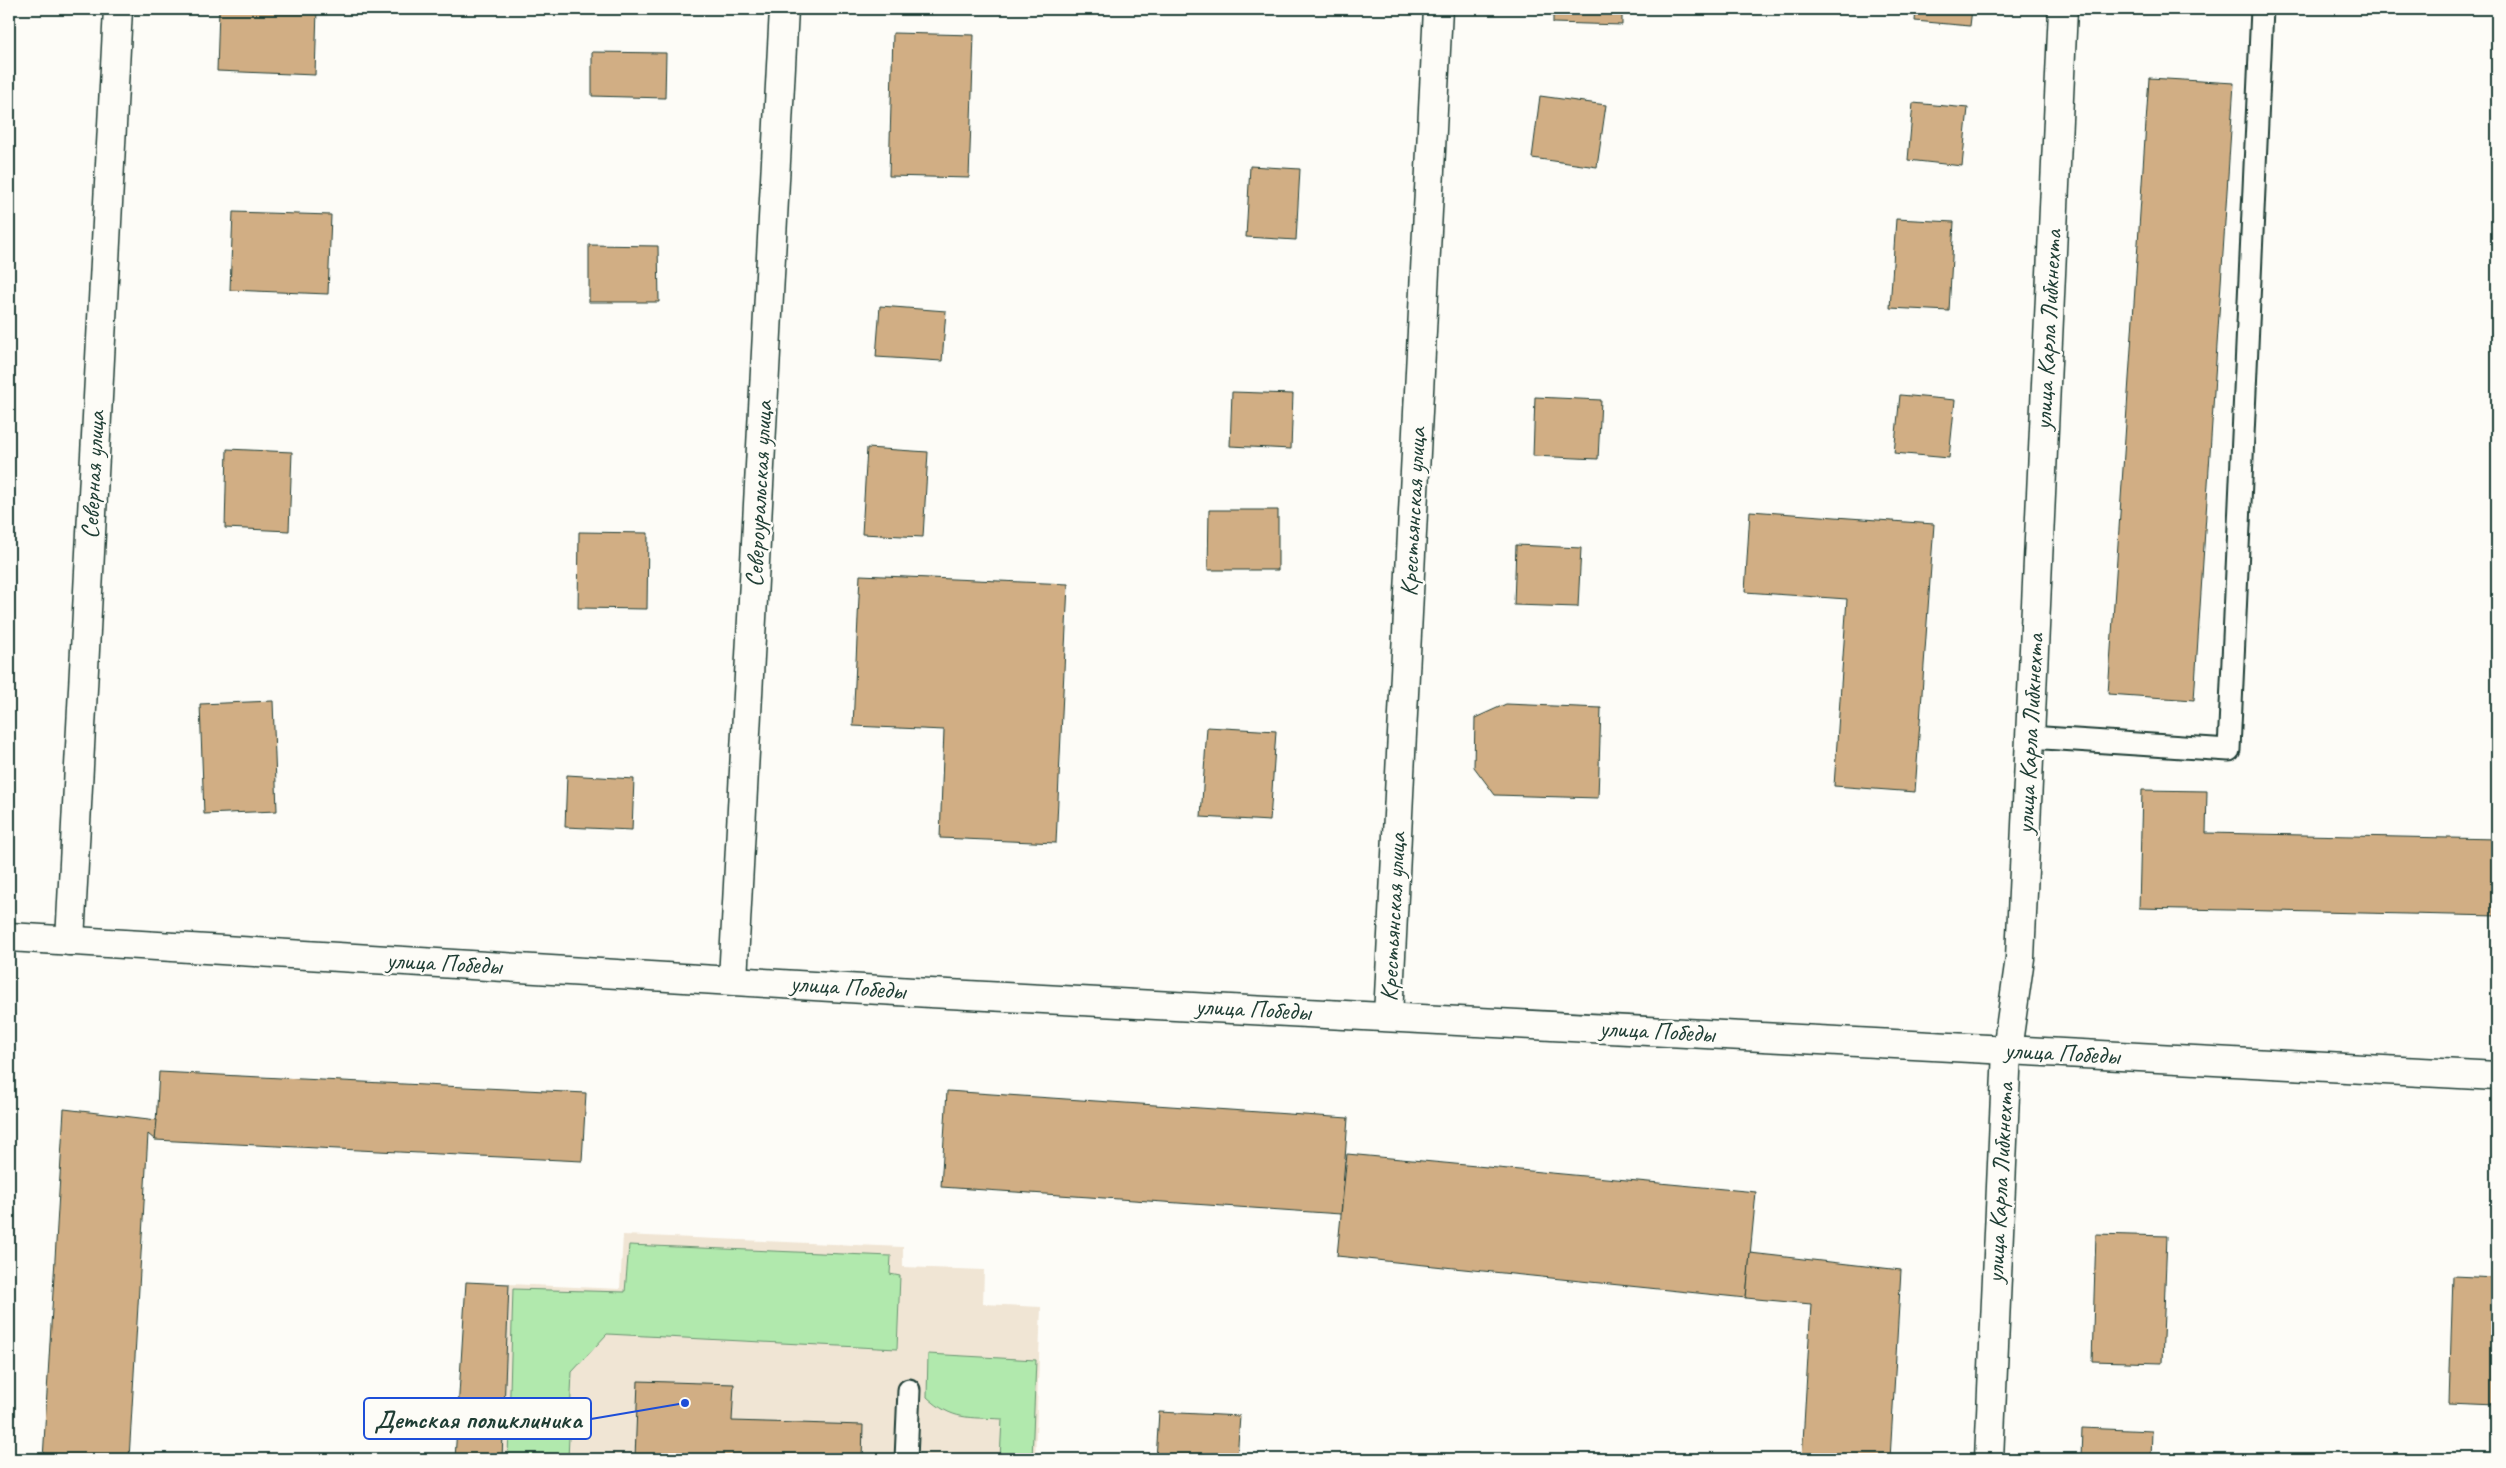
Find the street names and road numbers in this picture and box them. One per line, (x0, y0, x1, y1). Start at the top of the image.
street label: улица Карла Либкнехта (2027, 227, 2069, 433)
street label: Североуральская улица (738, 398, 780, 588)
street label: Северная улица (74, 408, 112, 540)
street label: Крестьянская улица (1393, 425, 1434, 597)
street label: улица Карла Либкнехта (2009, 631, 2051, 837)
street label: Крестьянская улица (1373, 830, 1414, 1002)
street label: улица Победы (384, 944, 504, 982)
street label: улица Победы (787, 967, 908, 1007)
street label: улица Победы (1193, 990, 1313, 1028)
street label: улица Победы (1597, 1012, 1717, 1050)
street label: улица Победы (2002, 1034, 2122, 1072)
street label: улица Карла Либкнехта (1979, 1080, 2021, 1286)

